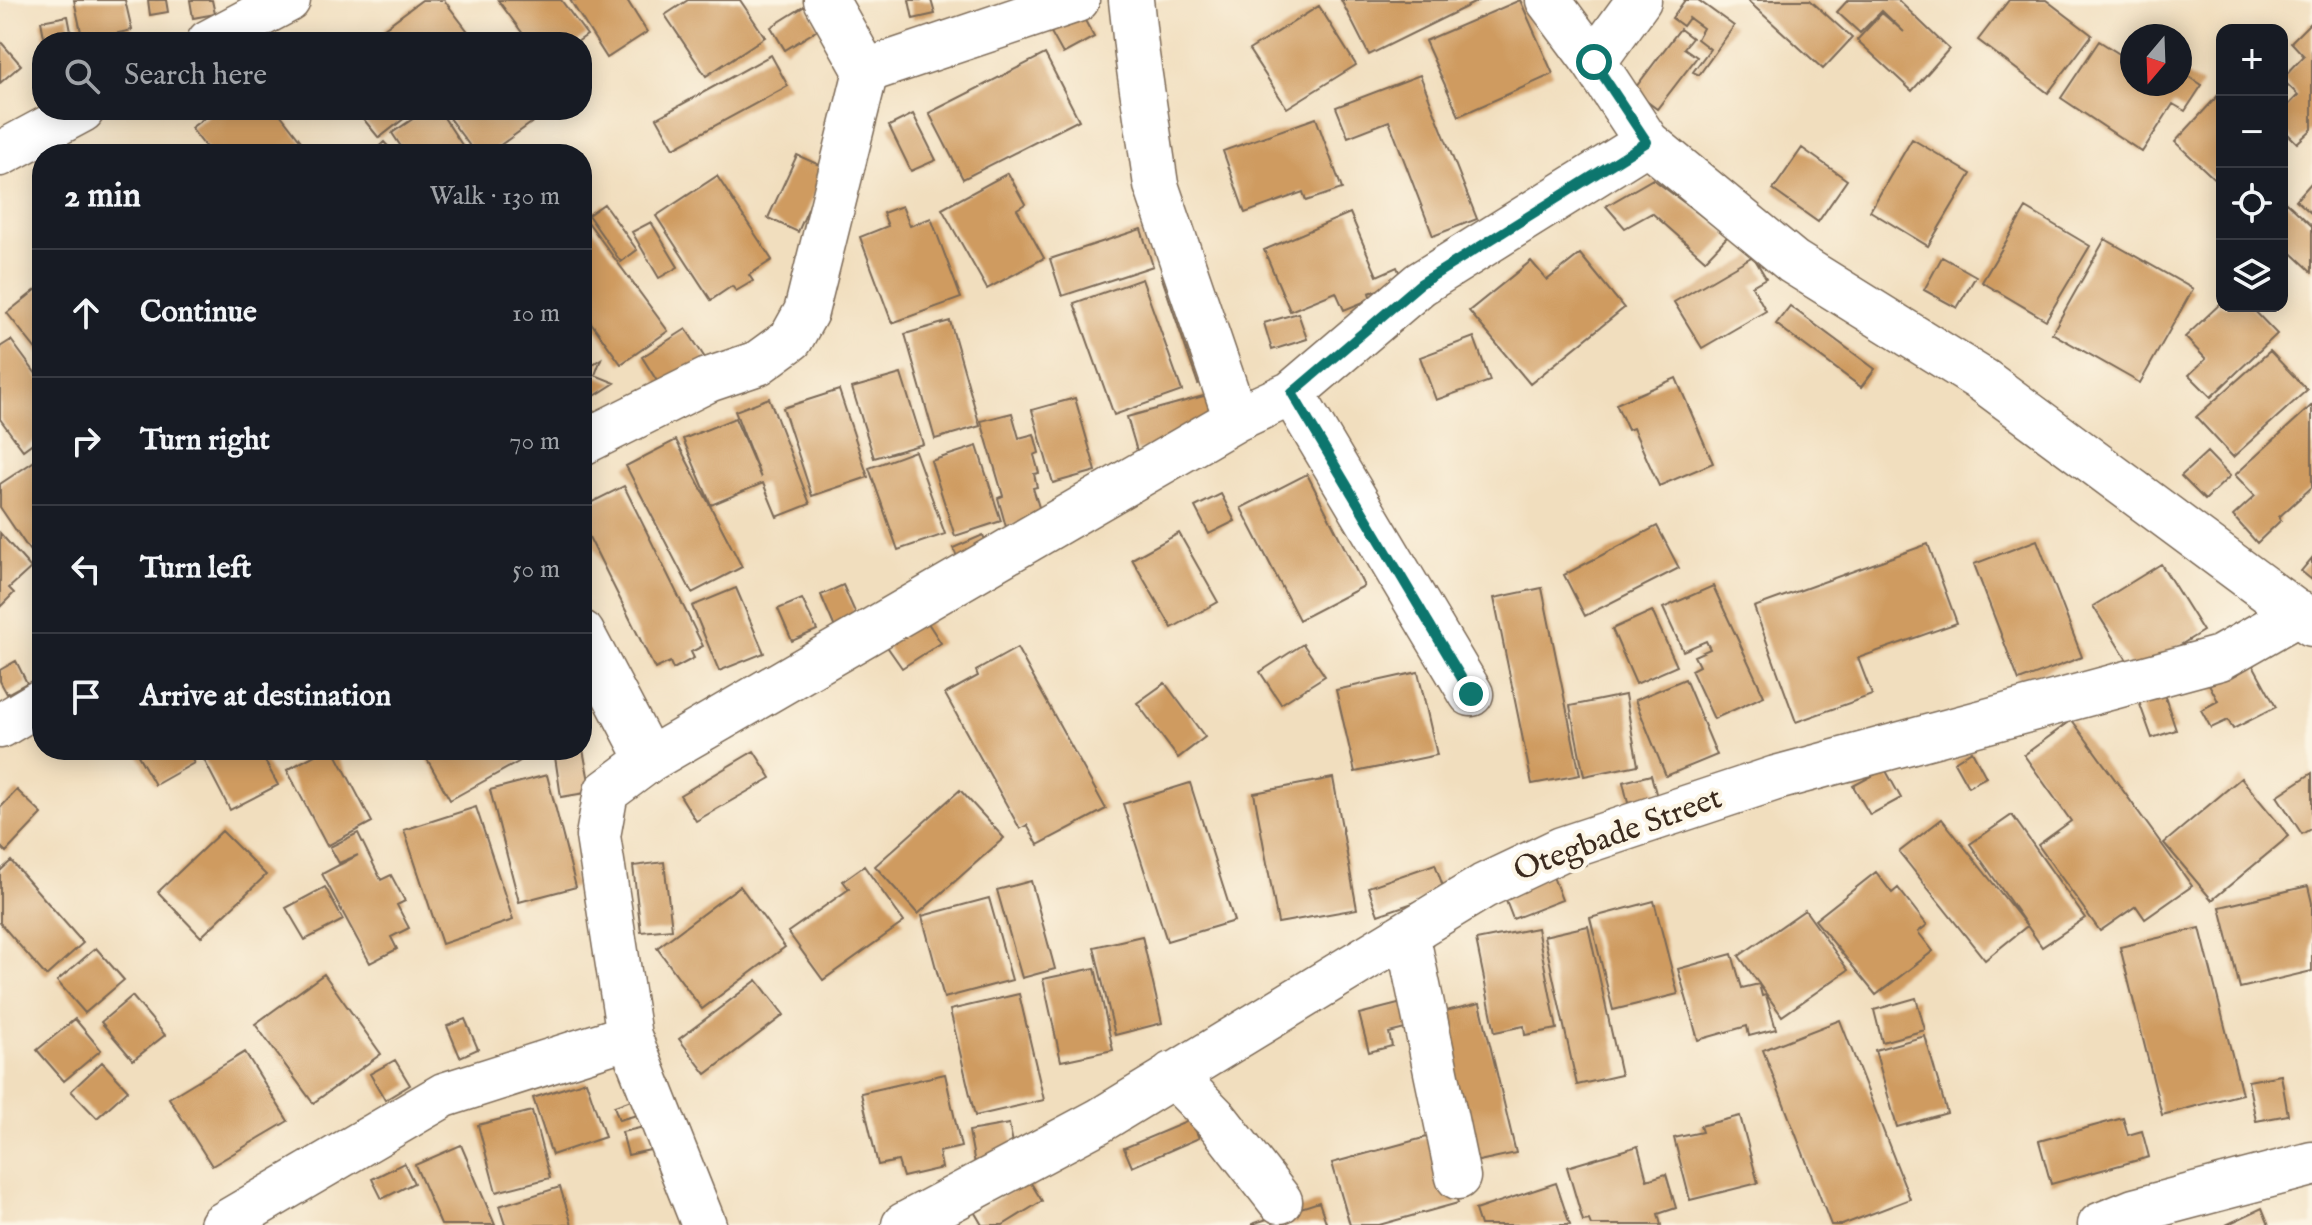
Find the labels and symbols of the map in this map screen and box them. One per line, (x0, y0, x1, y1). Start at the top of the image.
north arrow (2120, 24, 2192, 96)
route start (1576, 44, 1612, 80)
route end (1453, 676, 1489, 712)
street label: Otegbade Street (1508, 778, 1728, 892)

